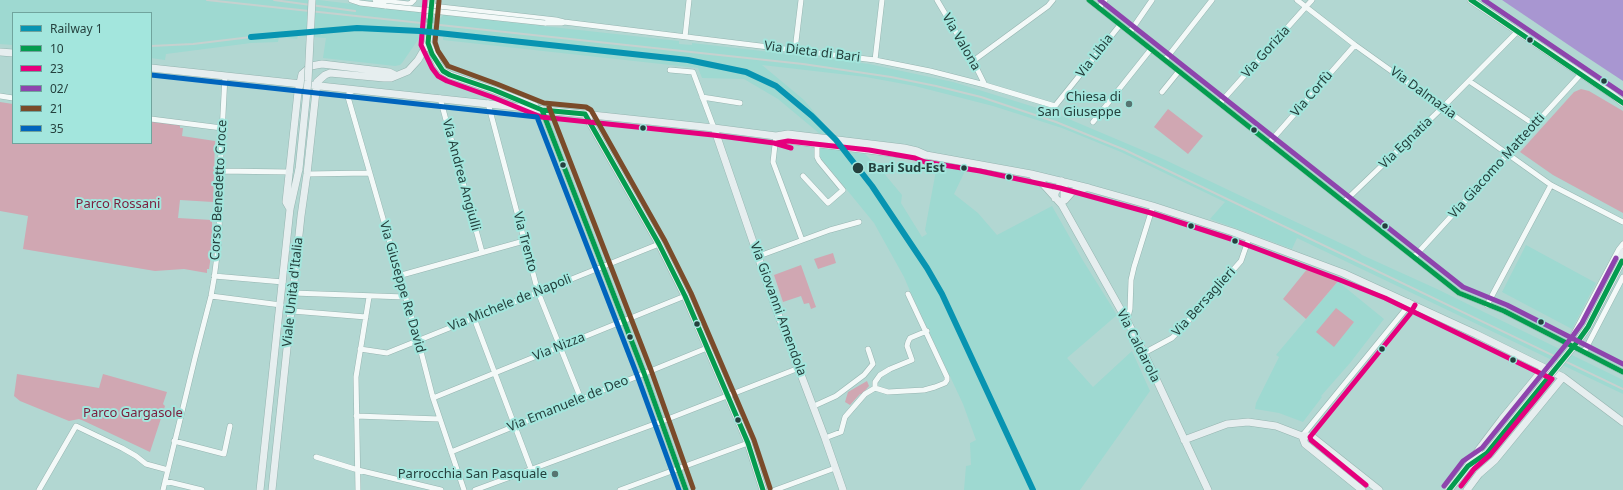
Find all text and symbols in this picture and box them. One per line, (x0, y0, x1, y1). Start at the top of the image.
street label: Via Valona (938, 11, 984, 73)
legend (12, 12, 152, 144)
text: Railway 1 (50, 20, 103, 37)
street label: Via Gorizia (1239, 23, 1293, 81)
street label: Via Libia (1073, 31, 1117, 81)
unlabelled marker (1525, 35, 1535, 45)
street label: Via Dieta di Bari (763, 38, 861, 66)
text: 10 (50, 40, 64, 57)
text: 23 (50, 60, 64, 77)
street label: Via Dalmazia (1387, 64, 1459, 122)
street label: Via Corfù (1288, 68, 1336, 120)
unlabelled marker (1599, 76, 1609, 86)
text: 02/ (50, 80, 68, 97)
place label: Chiesa di San Giuseppe (1037, 89, 1121, 120)
marker: Chiesa di San Giuseppe (1124, 99, 1134, 109)
text: 21 (50, 100, 64, 117)
street label: Via Giacomo Matteotti (1446, 110, 1548, 222)
street label: Via Egnatia (1376, 114, 1436, 172)
street label: Via Andrea Angiulli (439, 117, 483, 233)
street label: Corso Benedetto Croce (208, 119, 230, 261)
text: 35 (50, 120, 64, 137)
unlabelled marker (638, 123, 648, 133)
unlabelled marker (1249, 125, 1259, 135)
unlabelled marker (558, 160, 568, 170)
place label: Bari Sud-Est (868, 160, 945, 176)
marker: Bari Sud-Est (851, 161, 865, 175)
unlabelled marker (959, 163, 969, 173)
unlabelled marker (1004, 172, 1014, 182)
park label: Parco Rossani (76, 196, 160, 212)
street label: Via Trento (510, 210, 540, 274)
street label: Via Giuseppe Re David (376, 219, 428, 355)
unlabelled marker (1186, 221, 1196, 231)
unlabelled marker (1380, 221, 1390, 231)
street label: Viale Unità d'Italia (279, 236, 307, 348)
unlabelled marker (1230, 236, 1240, 246)
street label: Via Giovanni Amendola (747, 240, 809, 378)
street label: Via Bersaglieri (1169, 264, 1239, 340)
street label: Via Michele de Napoli (446, 271, 574, 335)
street label: Via Caldarola (1113, 307, 1163, 385)
unlabelled marker (1536, 317, 1546, 327)
unlabelled marker (692, 319, 702, 329)
street label: Via Nizza (531, 330, 587, 364)
unlabelled marker (625, 332, 635, 342)
unlabelled marker (1377, 344, 1387, 354)
unlabelled marker (1508, 355, 1518, 365)
street label: Via Emanuele de Deo (505, 373, 631, 435)
park label: Parco Gargasole (83, 405, 183, 421)
unlabelled marker (733, 415, 743, 425)
place label: Parrocchia San Pasquale (398, 466, 547, 482)
marker: Parrocchia San Pasquale (550, 469, 560, 479)

